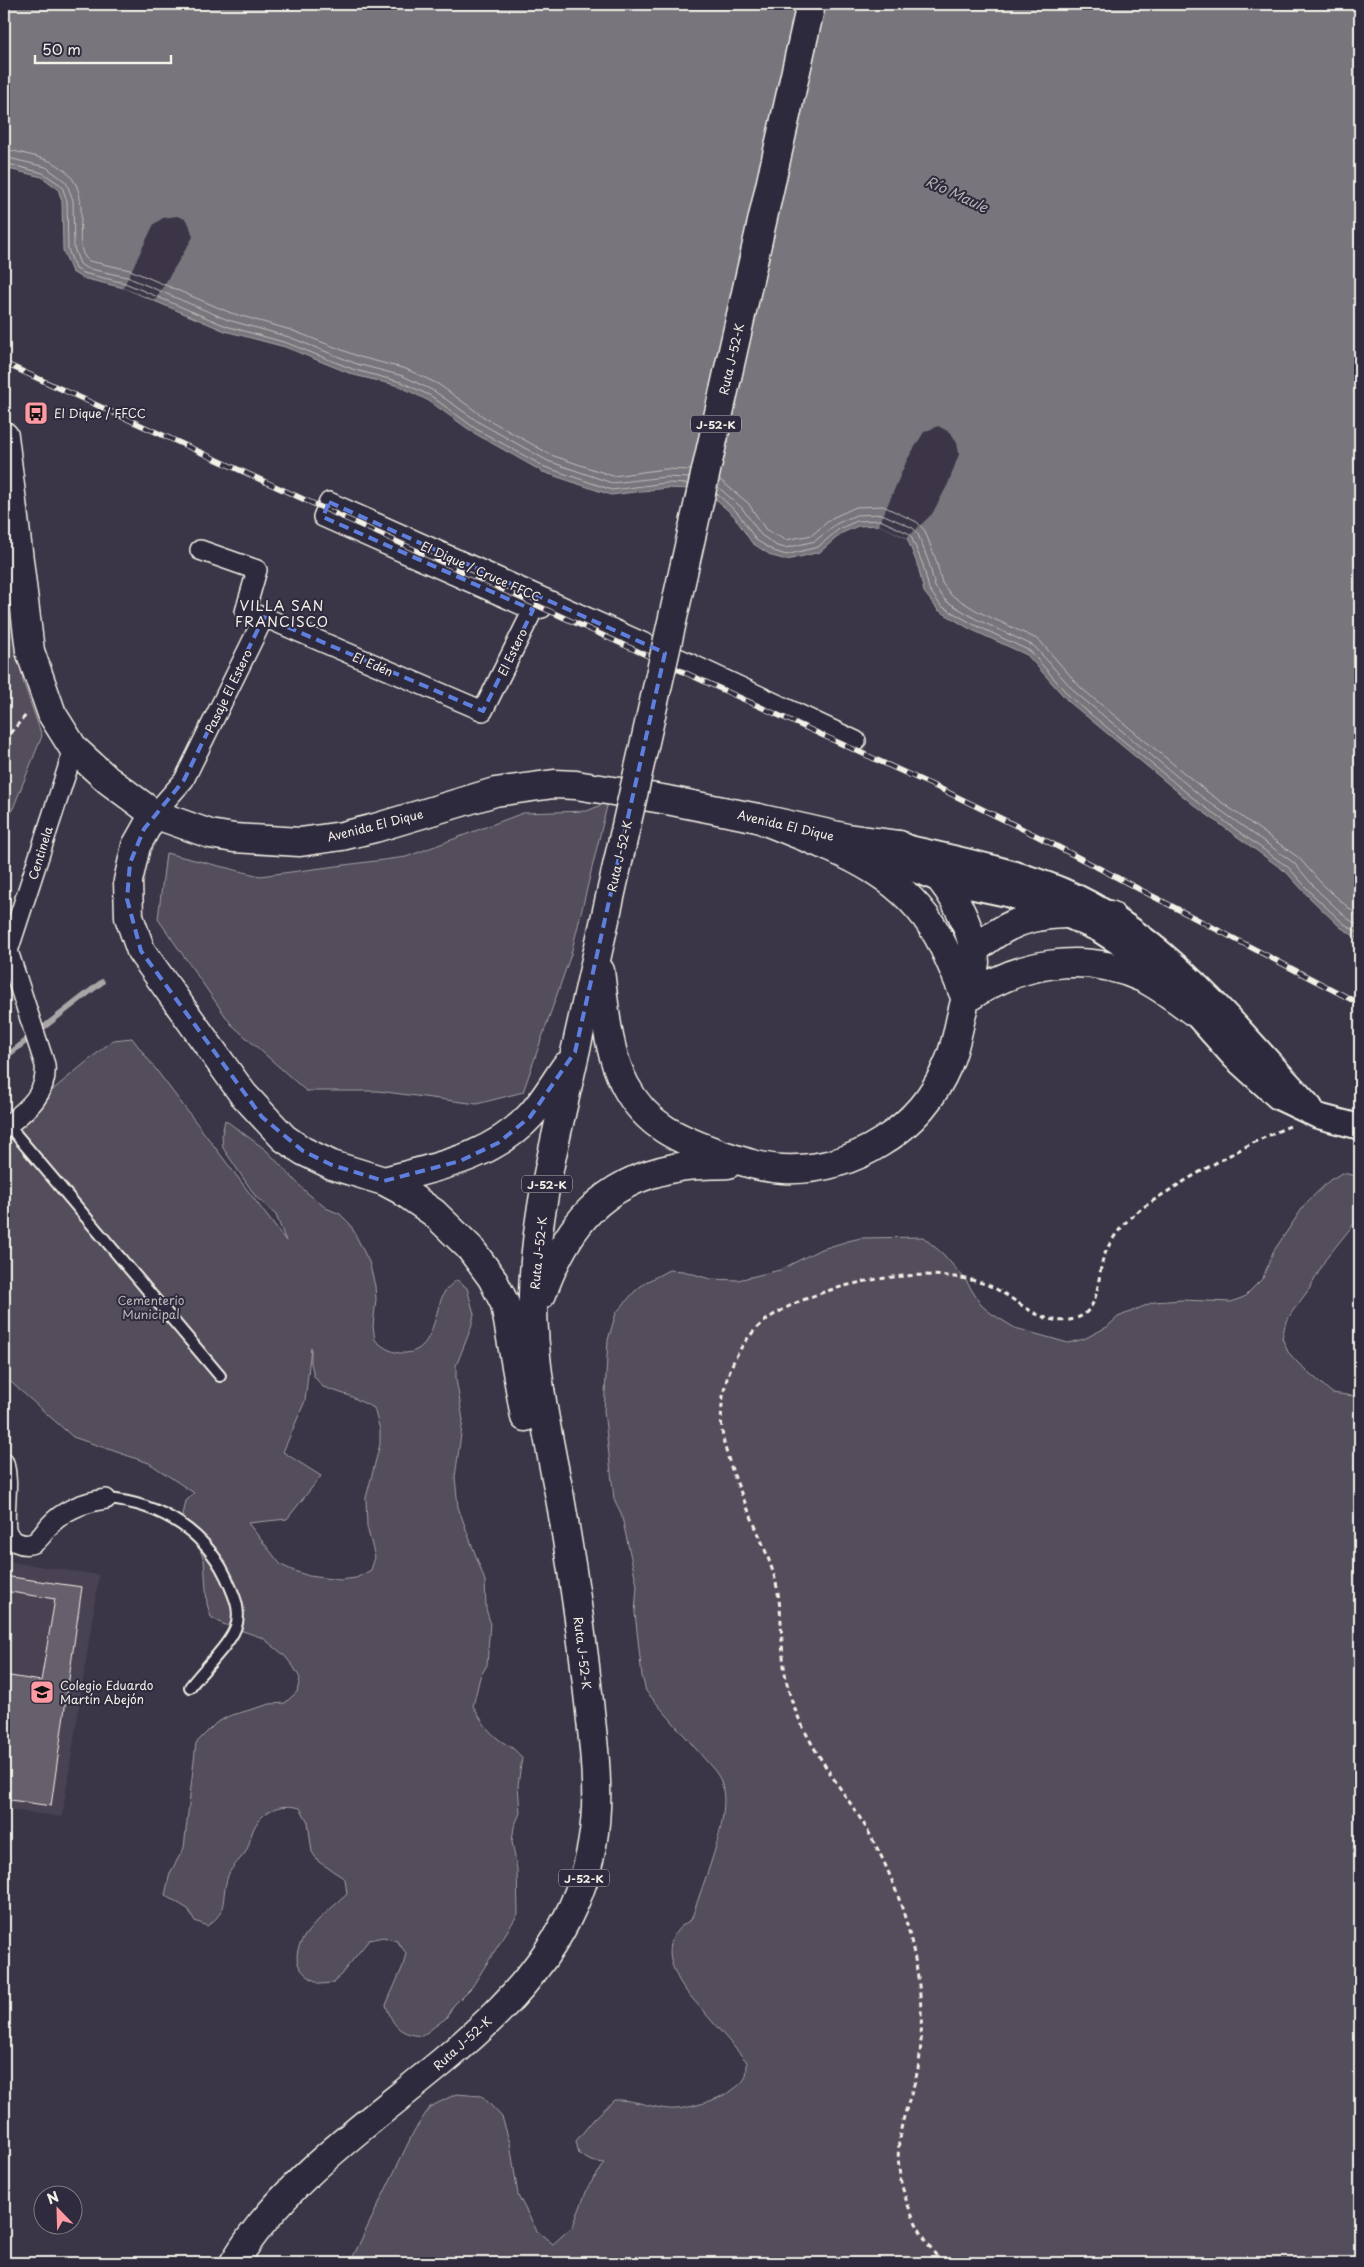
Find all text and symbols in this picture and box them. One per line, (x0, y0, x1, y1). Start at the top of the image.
scale bar (35, 32, 171, 64)
text: 50 m (42, 37, 81, 60)
water label: Río Maule (922, 170, 993, 218)
street label: Ruta J-52-K (714, 321, 748, 397)
bus stop icon: El Dique / FFCC (23, 400, 49, 426)
place label: El Dique / FFCC (54, 404, 146, 422)
road number: J-52-K (691, 416, 741, 432)
street label: El Dique / Cruce FFCC (418, 536, 544, 606)
district label: VILLA SAN FRANCISCO (235, 595, 329, 632)
street label: El Estero (493, 625, 531, 679)
street label: Pasaje El Estero (200, 646, 256, 736)
street label: El Edén (350, 647, 396, 681)
street label: Avenida El Dique (325, 804, 425, 846)
street label: Avenida El Dique (736, 805, 837, 845)
street label: Ruta J-52-K (602, 818, 636, 894)
street label: Centinela (23, 824, 57, 882)
road number: J-52-K (522, 1176, 572, 1192)
street label: Ruta J-52-K (525, 1216, 551, 1290)
park label: Cementerio Municipal (118, 1291, 185, 1323)
street label: Ruta J-52-K (570, 1616, 596, 1690)
place label: Colegio Eduardo Martín Abejón (60, 1676, 154, 1708)
school or university icon: Colegio Eduardo Martín Abejón (29, 1679, 55, 1705)
road number: J-52-K (559, 1870, 609, 1886)
street label: Ruta J-52-K (429, 2012, 495, 2074)
north arrow (32, 2184, 82, 2234)
text: N (44, 2186, 62, 2209)

